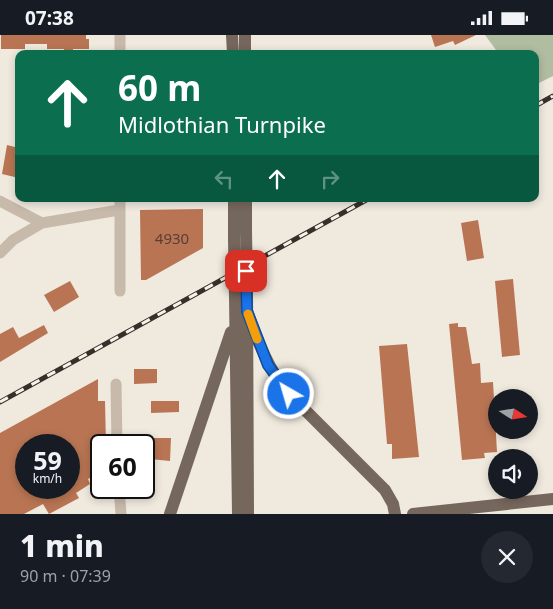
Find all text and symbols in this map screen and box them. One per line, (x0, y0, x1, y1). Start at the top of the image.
text: 07:38 (25, 5, 74, 31)
text: 60 m (118, 64, 201, 111)
icon: ahead (35, 70, 100, 135)
text: Midlothian Turnpike (118, 109, 326, 139)
icon: left (210, 165, 238, 193)
icon: ahead (263, 165, 291, 193)
icon: right (316, 165, 344, 193)
house number: 4930 (155, 228, 189, 248)
pin (225, 250, 267, 292)
icon: arrive (232, 257, 260, 285)
position arrow (262, 367, 314, 419)
north arrow (488, 389, 538, 439)
map controls (488, 389, 538, 499)
speed limit sign: 60 (90, 434, 155, 499)
text: 59 (33, 443, 62, 477)
button: sound (488, 449, 538, 499)
text: km/h (33, 470, 62, 487)
text: 1 min (20, 525, 104, 566)
button: close (481, 531, 533, 583)
text: 90 m · 07:39 (20, 565, 111, 587)

